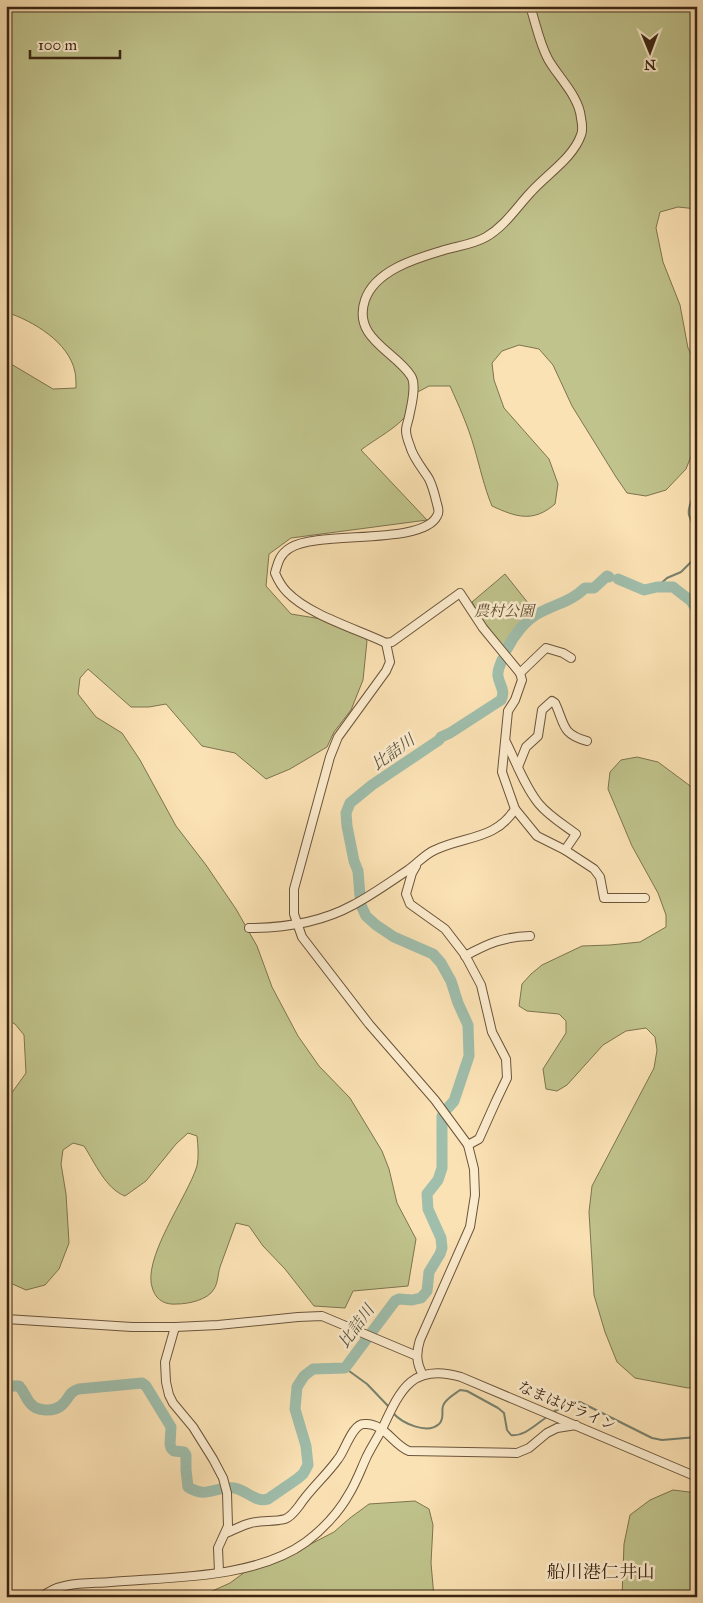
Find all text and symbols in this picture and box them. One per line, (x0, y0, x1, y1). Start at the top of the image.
scale bar (30, 28, 120, 60)
north arrow (626, 28, 676, 78)
text: 100 m (38, 36, 78, 54)
text: N (644, 56, 656, 73)
park label: 農村公園 (474, 602, 537, 620)
water label: 比詰川 (368, 729, 420, 774)
water label: 比詰川 (334, 1299, 379, 1351)
street label: なまはげライン (515, 1377, 619, 1435)
district label: 船川港仁井山 (547, 1561, 655, 1583)

